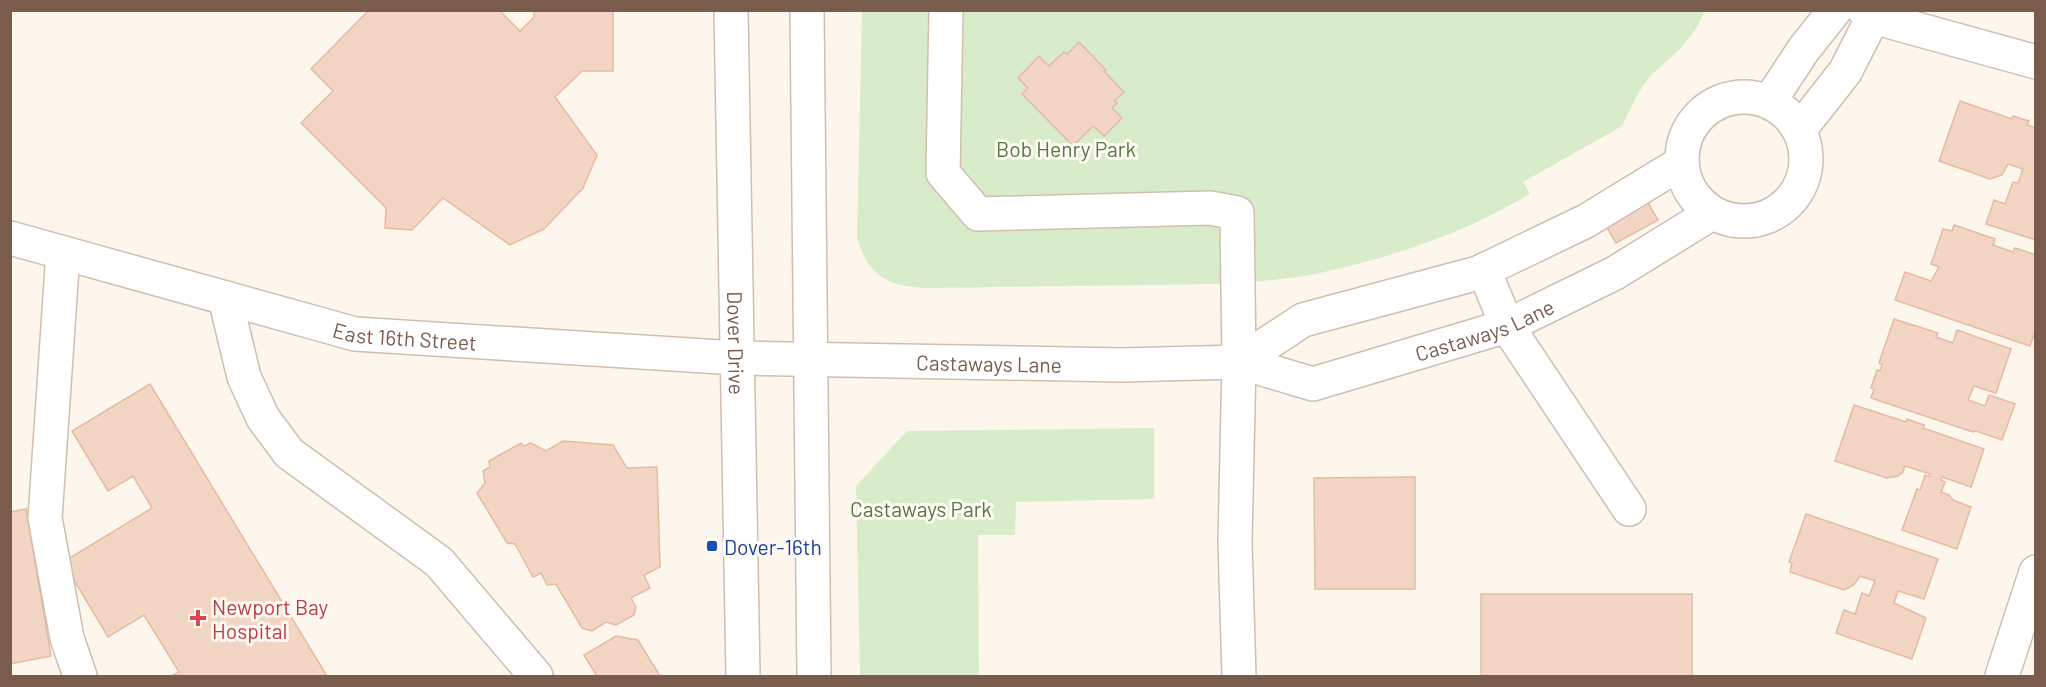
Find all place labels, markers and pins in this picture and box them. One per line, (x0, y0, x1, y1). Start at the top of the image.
place label: Dover-16th (724, 534, 822, 559)
marker: Dover-16th (705, 539, 719, 553)
place label: Newport Bay Hospital (212, 594, 329, 643)
marker: Newport Bay Hospital (189, 609, 207, 627)

